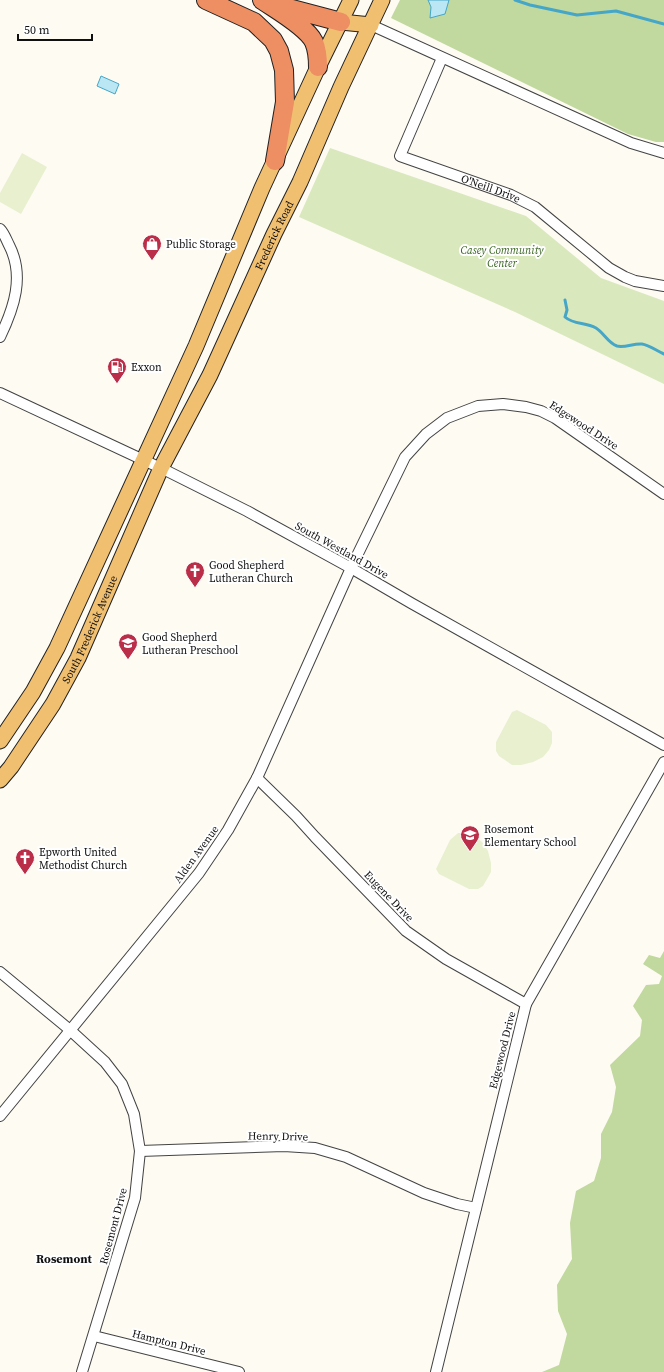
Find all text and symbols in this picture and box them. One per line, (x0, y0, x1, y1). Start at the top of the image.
scale bar (18, 16, 92, 42)
text: 50 m (24, 22, 50, 38)
street label: O'Neill Drive (459, 171, 523, 207)
street label: Frederick Road (252, 198, 298, 273)
shop icon: Public Storage (141, 233, 163, 261)
place label: Public Storage (166, 237, 236, 252)
park label: Casey Community Center (460, 243, 544, 271)
fuel station icon: Exxon (106, 356, 128, 384)
place label: Exxon (131, 360, 162, 375)
street label: Edgewood Drive (546, 397, 621, 454)
street label: South Westland Drive (292, 518, 392, 583)
place label: Good Shepherd Lutheran Church (209, 558, 294, 586)
church icon: Good Shepherd Lutheran Church (184, 560, 206, 588)
street label: South Frederick Avenue (59, 573, 121, 686)
place label: Good Shepherd Lutheran Preschool (142, 630, 238, 658)
school or university icon: Good Shepherd Lutheran Preschool (117, 632, 139, 660)
street label: Alden Avenue (170, 822, 223, 886)
place label: Rosemont Elementary School (484, 822, 576, 850)
school or university icon: Rosemont Elementary School (459, 824, 481, 852)
place label: Epworth United Methodist Church (39, 845, 128, 873)
church icon: Epworth United Methodist Church (14, 847, 36, 875)
street label: Eugene Drive (361, 868, 417, 925)
street label: Edgewood Drive (486, 1009, 519, 1090)
street label: Henry Drive (248, 1128, 309, 1145)
street label: Rosemont Drive (96, 1186, 131, 1266)
district label: Rosemont (36, 1251, 93, 1267)
street label: Hampton Drive (130, 1326, 208, 1359)

